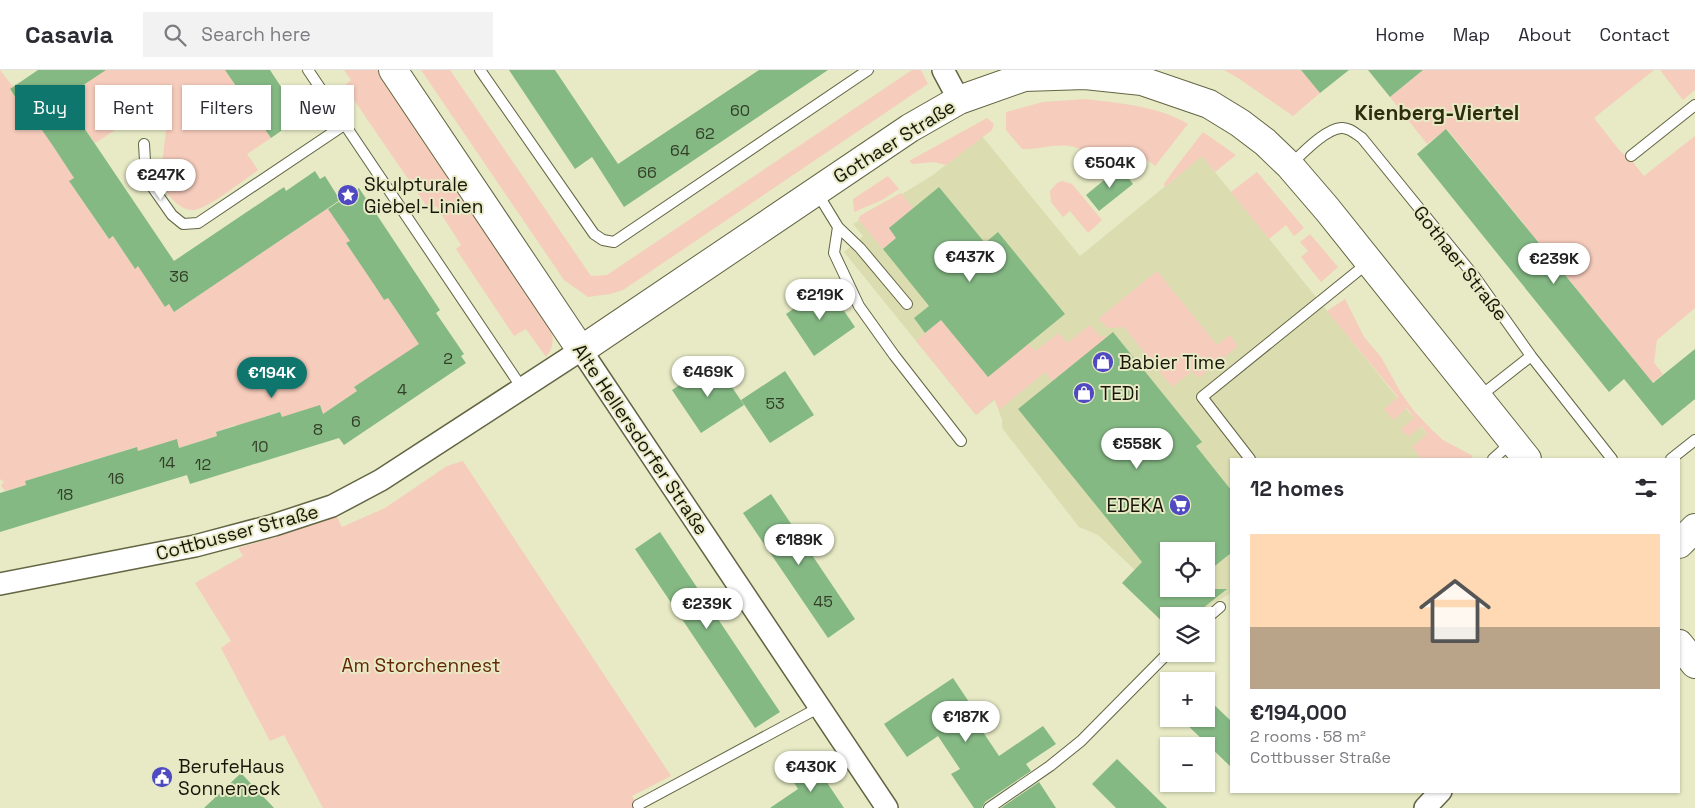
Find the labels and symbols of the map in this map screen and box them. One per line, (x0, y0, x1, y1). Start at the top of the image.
street label: Gothaer Straße (828, 94, 960, 189)
district label: Kienberg-Viertel (1355, 99, 1519, 126)
house number: 60 (730, 100, 750, 121)
house number: 62 (695, 123, 715, 144)
house number: 64 (670, 140, 690, 161)
pin: €504K (1075, 146, 1145, 189)
pin: €247K (126, 158, 196, 201)
house number: 66 (637, 162, 657, 183)
place label: Skulpturale Giebel-Linien (364, 172, 483, 219)
place icon: Skulpturale Giebel-Linien (336, 183, 360, 207)
street label: Gothaer Straße (1408, 201, 1513, 326)
pin: €437K (935, 240, 1005, 283)
pin: €239K (1519, 242, 1589, 285)
house number: 36 (169, 266, 189, 287)
pin: €219K (785, 278, 855, 321)
street label: Alte Hellersdorfer Straße (567, 339, 714, 540)
house number: 2 (443, 348, 453, 369)
shop icon: Babier Time (1091, 350, 1115, 374)
place label: Babier Time (1119, 350, 1225, 375)
pin: €194K (237, 356, 307, 399)
pin: €469K (673, 356, 743, 398)
house number: 4 (397, 379, 407, 400)
shop icon: TEDi (1072, 381, 1096, 405)
place label: TEDi (1100, 381, 1139, 406)
house number: 53 (765, 393, 785, 414)
house number: 6 (351, 411, 361, 432)
house number: 8 (313, 419, 323, 440)
pin: €558K (1102, 428, 1172, 470)
house number: 10 (252, 436, 268, 457)
house number: 14 (159, 452, 175, 473)
house number: 12 (195, 454, 211, 475)
house number: 16 (108, 468, 124, 489)
house number: 18 (57, 484, 73, 505)
place label: EDEKA (1106, 493, 1164, 518)
supermarket icon: EDEKA (1168, 493, 1192, 517)
street label: Cottbusser Straße (153, 499, 321, 566)
pin: €189K (764, 524, 834, 566)
pin: €239K (672, 588, 742, 630)
house number: 45 (813, 591, 833, 612)
park label: Am Storchennest (341, 653, 501, 678)
pin: €187K (931, 700, 1001, 743)
pin: €430K (776, 750, 846, 793)
place label: BerufeHaus Sonneneck (178, 754, 285, 801)
public building icon: BerufeHaus Sonneneck (150, 765, 174, 789)

